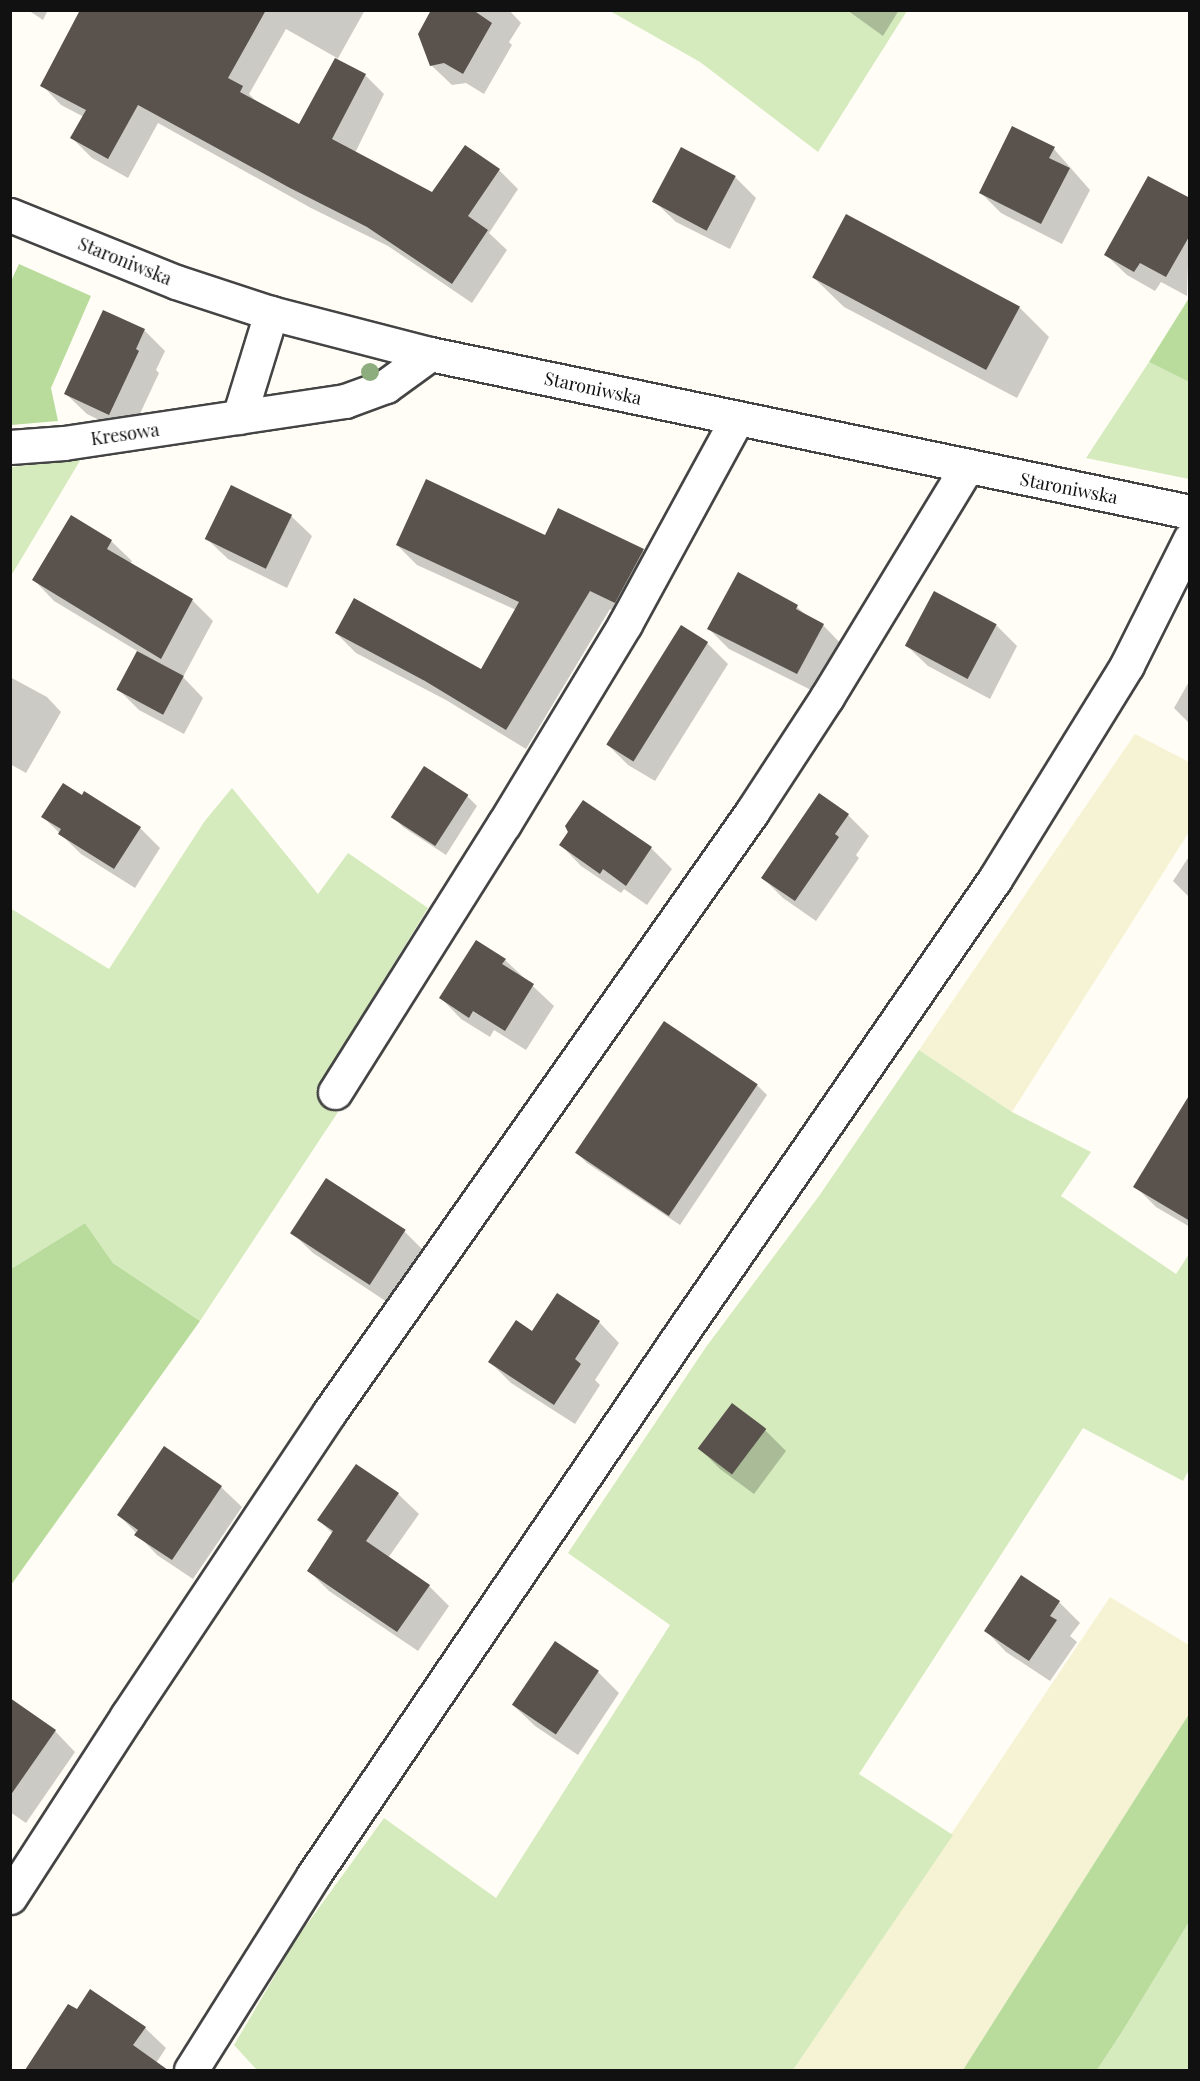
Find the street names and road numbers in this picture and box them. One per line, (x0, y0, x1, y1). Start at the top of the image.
street label: Staroniwska (75, 232, 175, 290)
street label: Staroniwska (542, 367, 644, 409)
street label: Kresowa (89, 419, 161, 449)
street label: Staroniwska (1018, 468, 1120, 508)

